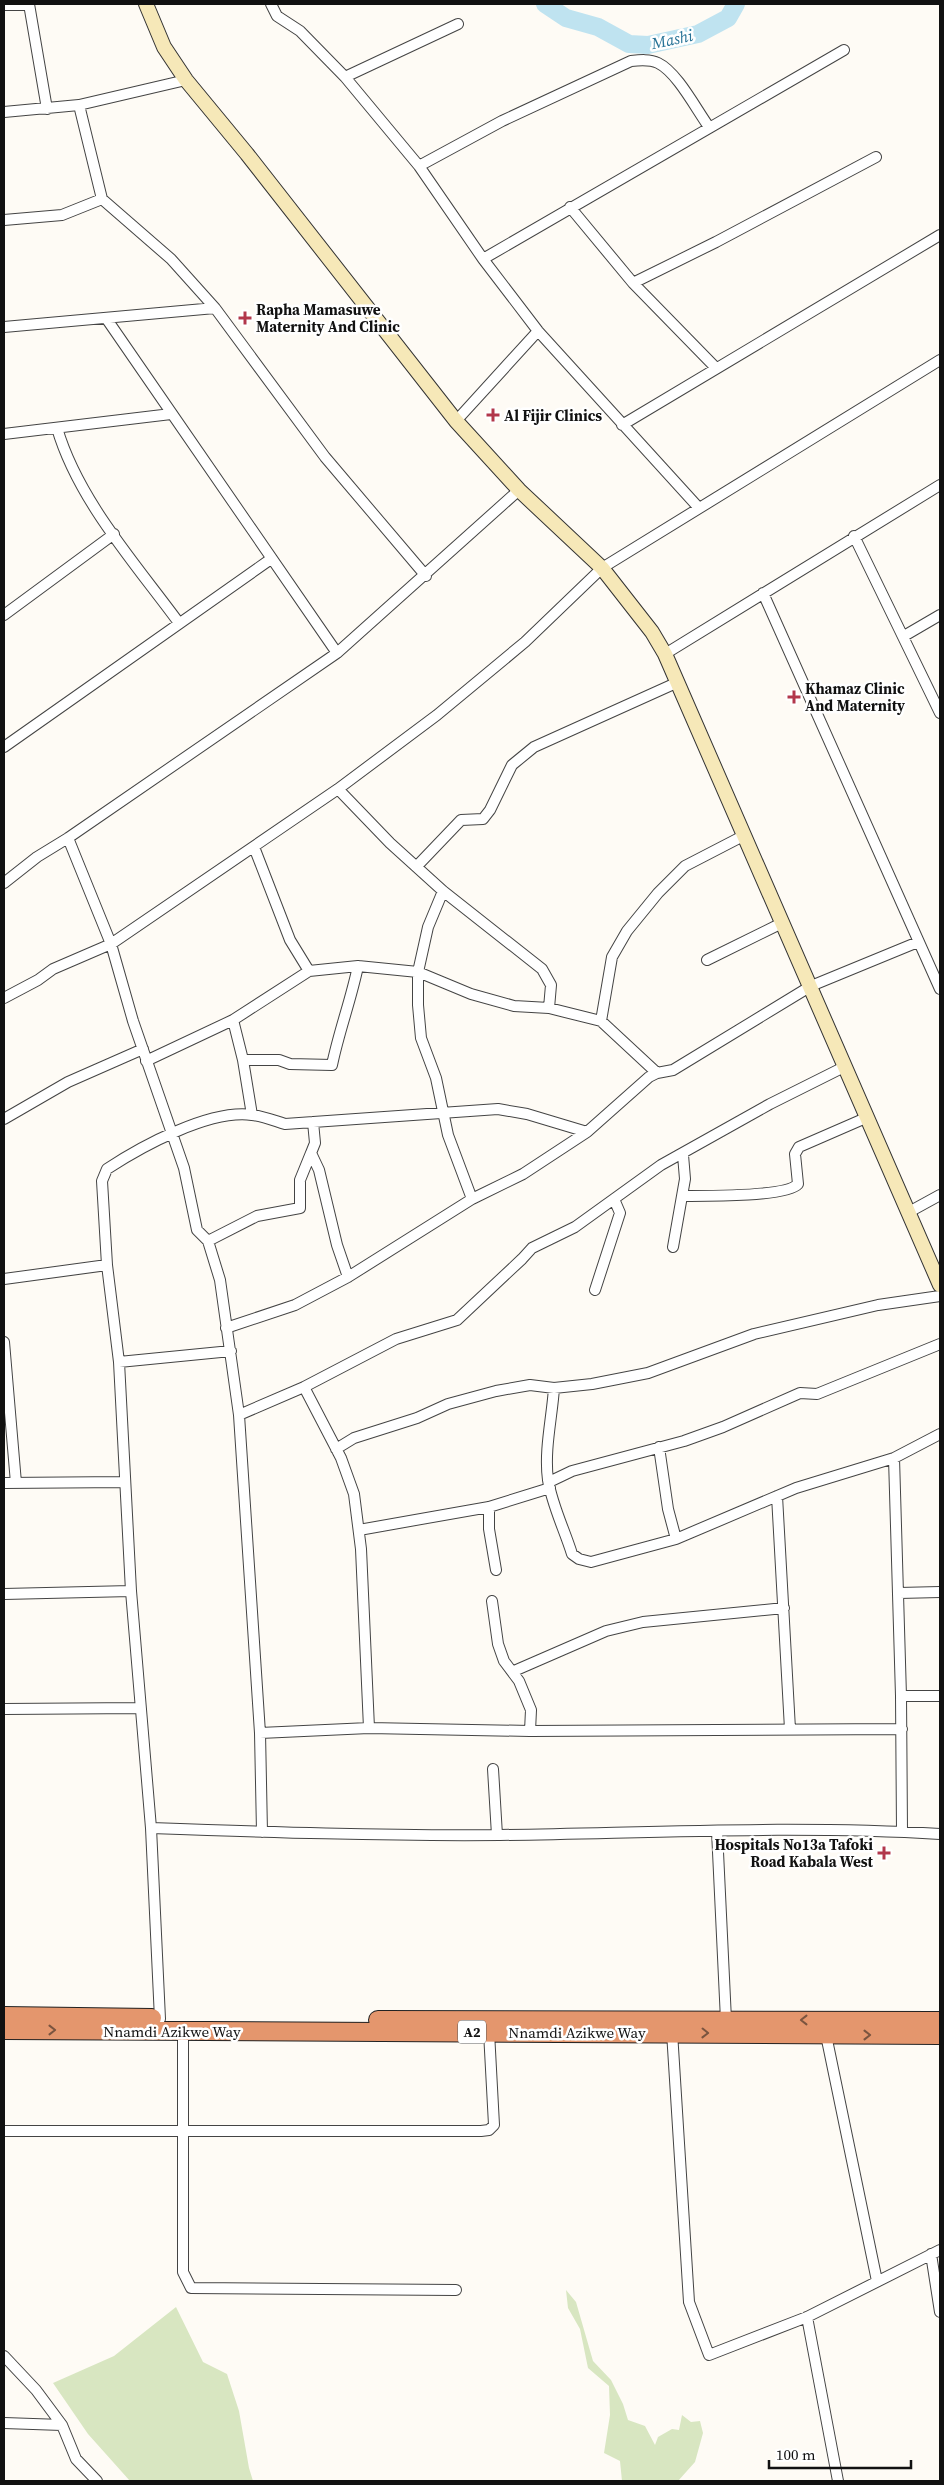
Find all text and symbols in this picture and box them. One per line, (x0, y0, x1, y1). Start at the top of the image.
water label: Mashi (648, 24, 695, 54)
place label: Rapha Mamasuwe Maternity And Clinic (256, 299, 400, 337)
marker: Rapha Mamasuwe Maternity And Clinic (238, 311, 252, 325)
place label: Al Fijir Clinics (504, 405, 602, 426)
marker: Al Fijir Clinics (486, 408, 500, 422)
place label: Khamaz Clinic And Maternity (805, 678, 905, 716)
marker: Khamaz Clinic And Maternity (787, 690, 801, 704)
place label: Hospitals No13a Tafoki Road Kabala West (715, 1834, 874, 1872)
marker: Hospitals No13a Tafoki Road Kabala West (877, 1846, 891, 1860)
one-way arrow (800, 2015, 808, 2026)
road number: A2 (458, 2020, 486, 2044)
street label: Nnamdi Azikwe Way (103, 2021, 241, 2042)
street label: Nnamdi Azikwe Way (508, 2022, 646, 2043)
one-way arrow (49, 2025, 57, 2035)
one-way arrow (702, 2028, 709, 2038)
one-way arrow (864, 2030, 872, 2040)
scale bar (769, 2438, 912, 2470)
text: 100 m (776, 2444, 816, 2465)

